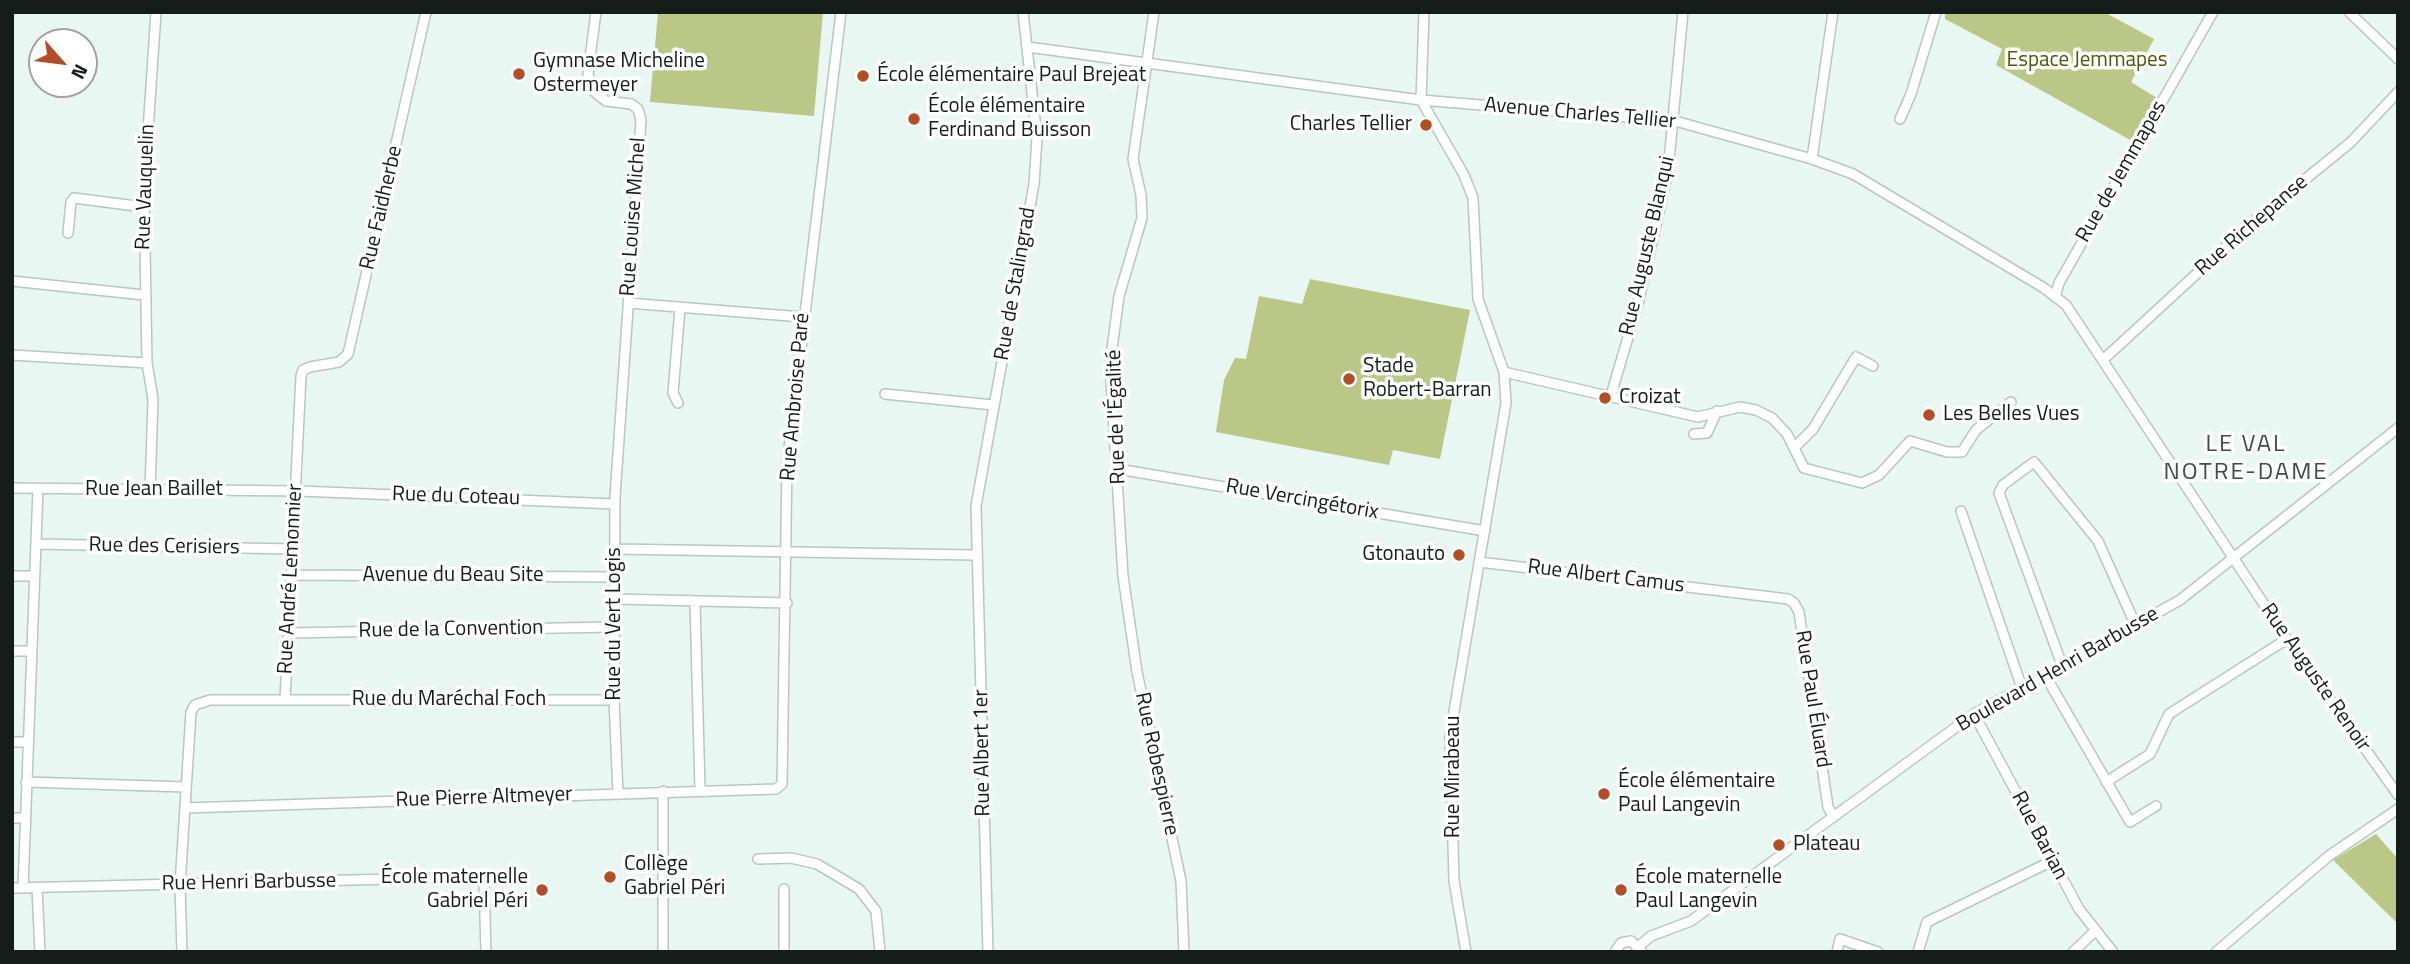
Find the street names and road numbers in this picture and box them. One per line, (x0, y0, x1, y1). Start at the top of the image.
street label: Avenue Charles Tellier (1483, 93, 1677, 135)
street label: Rue de Jemmapes (2071, 97, 2173, 247)
street label: Rue Vauquelin (131, 124, 161, 250)
street label: Rue Louise Michel (616, 137, 652, 297)
street label: Rue Faidherbe (355, 143, 409, 273)
street label: Rue Auguste Blanqui (1615, 154, 1681, 338)
street label: Rue Richepanse (2191, 170, 2313, 282)
street label: Rue de Stalingrad (990, 205, 1042, 363)
street label: Rue Ambroise Paré (776, 312, 816, 482)
street label: Rue de l'Égalité (1102, 349, 1132, 485)
street label: Rue Vercingétorix (1224, 474, 1380, 526)
street label: Rue Jean Baillet (85, 477, 223, 503)
street label: Rue du Coteau (392, 482, 520, 512)
street label: Rue André Lemonnier (273, 483, 309, 675)
street label: Rue des Cerisiers (88, 533, 240, 561)
street label: Rue du Vert Logis (602, 547, 628, 701)
street label: Rue Albert Camus (1526, 555, 1686, 599)
street label: Avenue du Beau Site (363, 563, 543, 589)
street label: Rue Auguste Renoir (2255, 599, 2375, 757)
street label: Boulevard Henri Barbusse (1952, 602, 2164, 738)
street label: Rue de la Convention (358, 616, 544, 644)
street label: Rue Paul Éluard (1789, 628, 1835, 770)
street label: Rue du Maréchal Foch (352, 687, 546, 713)
street label: Rue Albert 1er (969, 689, 997, 817)
street label: Rue Robespierre (1129, 690, 1183, 838)
street label: Rue Mirabeau (1441, 716, 1467, 838)
street label: Rue Pierre Altmeyer (395, 782, 573, 814)
street label: Rue Barian (2005, 788, 2073, 884)
street label: Rue Henri Barbusse (161, 869, 337, 897)

